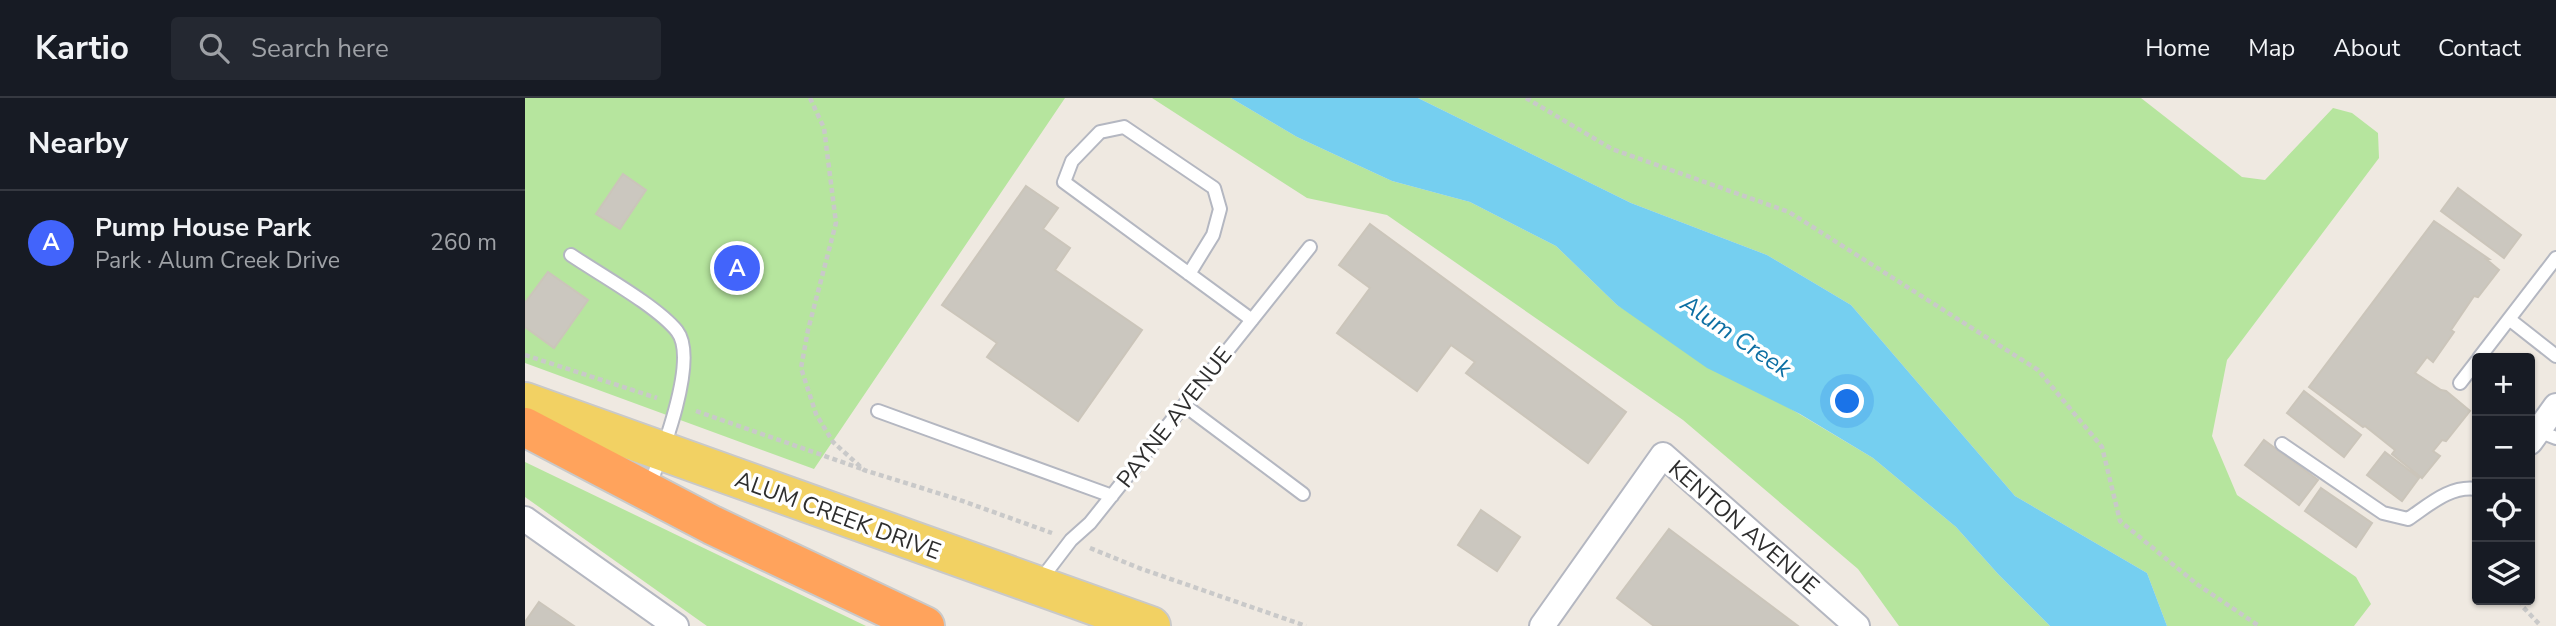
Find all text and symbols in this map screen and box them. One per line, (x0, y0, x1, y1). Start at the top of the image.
search box (171, 17, 661, 80)
text: Kartio (35, 26, 129, 71)
icon: search (195, 29, 233, 67)
text: Search here (251, 31, 389, 66)
text: Home (2145, 32, 2210, 64)
text: Map (2248, 32, 2295, 64)
text: About (2333, 32, 2400, 64)
text: Contact (2438, 32, 2521, 64)
text: Nearby (28, 123, 128, 164)
text: Pump House Park (95, 210, 311, 245)
text: A (42, 227, 60, 258)
text: 260 m (430, 227, 497, 258)
pin: A (714, 242, 760, 294)
text: Park · Alum Creek Drive (95, 245, 340, 276)
water label: Alum Creek (1674, 287, 1798, 385)
street label: PAYNE AVENUE (1110, 341, 1239, 494)
map controls (2472, 353, 2535, 605)
button: + (2472, 353, 2535, 416)
your location (1830, 384, 1864, 418)
button: − (2472, 416, 2535, 479)
street label: KENTON AVENUE (1662, 453, 1826, 601)
street label: ALUM CREEK DRIVE (731, 464, 945, 567)
button: locate (2472, 479, 2535, 542)
button: layers (2472, 542, 2535, 605)

